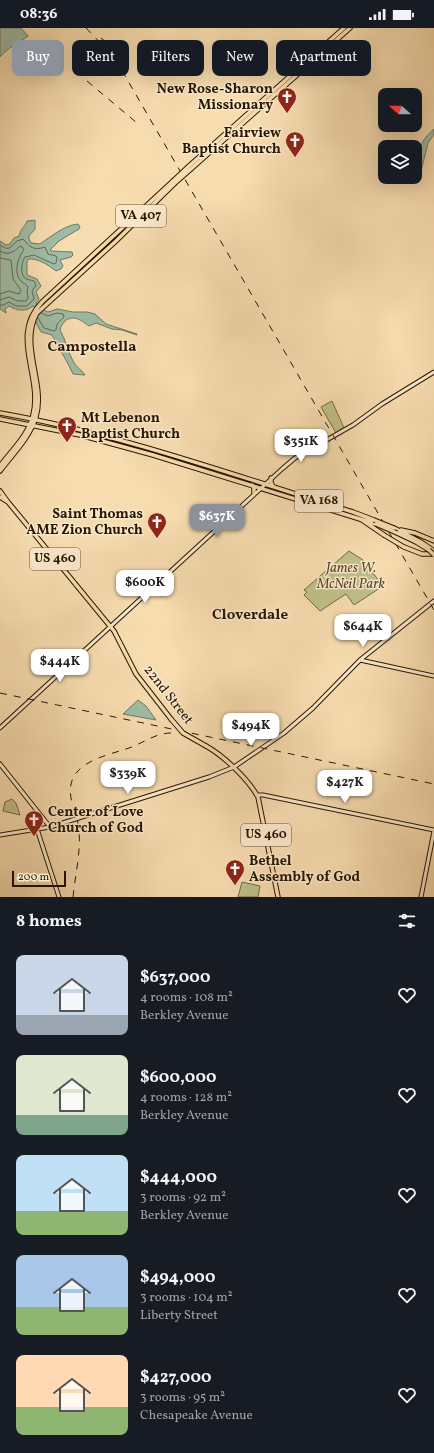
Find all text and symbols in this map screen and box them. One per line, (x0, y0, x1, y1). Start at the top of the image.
text: 08:36 (20, 4, 58, 25)
chip: Buy (12, 40, 64, 76)
chip: Rent (72, 40, 129, 76)
chip: Filters (137, 40, 204, 76)
chip: New (212, 40, 268, 76)
chip: Apartment (276, 40, 371, 76)
place label: New Rose-Sharon Missionary (157, 80, 273, 115)
church icon: New Rose-Sharon Missionary (276, 86, 298, 114)
north arrow (378, 88, 422, 132)
map controls (378, 88, 422, 184)
place label: Fairview Baptist Church (182, 124, 281, 159)
church icon: Fairview Baptist Church (284, 130, 306, 158)
button: layers (378, 140, 422, 184)
road number: VA 407 (116, 205, 166, 227)
district label: Campostella (48, 337, 136, 358)
place label: Mt Lebenon Baptist Church (81, 409, 180, 444)
church icon: Mt Lebenon Baptist Church (56, 415, 78, 443)
pin: $351K (273, 429, 329, 463)
text: $351K (284, 433, 318, 451)
road number: VA 168 (295, 490, 343, 512)
pin: $637K (189, 504, 245, 538)
place label: Saint Thomas AME Zion Church (26, 505, 143, 540)
text: $637K (199, 508, 235, 526)
church icon: Saint Thomas AME Zion Church (146, 511, 168, 539)
road number: US 460 (30, 548, 80, 570)
park label: James W. McNeil Park (316, 559, 385, 594)
pin: $600K (117, 570, 173, 604)
text: $600K (125, 574, 165, 592)
district label: Cloverdale (212, 605, 288, 626)
pin: $644K (335, 614, 391, 648)
text: $644K (343, 618, 383, 636)
pin: $444K (32, 649, 88, 683)
text: $444K (40, 653, 80, 671)
street label: 22nd Street (139, 661, 197, 729)
pin: $494K (223, 713, 279, 747)
text: $494K (231, 717, 271, 735)
pin: $339K (100, 761, 156, 795)
text: $339K (110, 765, 146, 783)
pin: $427K (317, 770, 373, 804)
text: $427K (326, 774, 364, 792)
place label: Center of Love Church of God (48, 803, 144, 838)
church icon: Center of Love Church of God (23, 809, 45, 837)
road number: US 460 (241, 824, 291, 846)
place label: Bethel Assembly of God (249, 852, 361, 887)
church icon: Bethel Assembly of God (224, 858, 246, 886)
scale bar (12, 869, 66, 888)
text: 200 m (18, 870, 49, 885)
text: 8 homes (16, 910, 82, 933)
icon: filters (396, 910, 418, 932)
text: $637,000 (140, 966, 210, 989)
icon: home (48, 971, 96, 1019)
icon: heart (396, 984, 418, 1006)
text: 4 rooms · 108 m² (140, 989, 233, 1007)
text: Berkley Avenue (140, 1007, 228, 1025)
text: $600,000 (140, 1066, 217, 1089)
icon: home (48, 1071, 96, 1119)
icon: heart (396, 1084, 418, 1106)
text: 4 rooms · 128 m² (140, 1089, 232, 1107)
text: Berkley Avenue (140, 1107, 228, 1125)
text: $444,000 (140, 1166, 217, 1189)
icon: home (48, 1171, 96, 1219)
icon: heart (396, 1184, 418, 1206)
text: 3 rooms · 92 m² (140, 1189, 226, 1207)
text: Berkley Avenue (140, 1207, 228, 1225)
text: $494,000 (140, 1266, 215, 1289)
icon: home (48, 1271, 96, 1319)
icon: heart (396, 1284, 418, 1306)
text: 3 rooms · 104 m² (140, 1289, 233, 1307)
text: Liberty Street (140, 1307, 218, 1325)
text: $427,000 (140, 1366, 212, 1389)
icon: home (48, 1371, 96, 1419)
icon: heart (396, 1384, 418, 1406)
text: 3 rooms · 95 m² (140, 1389, 225, 1407)
text: Chesapeake Avenue (140, 1407, 253, 1425)

